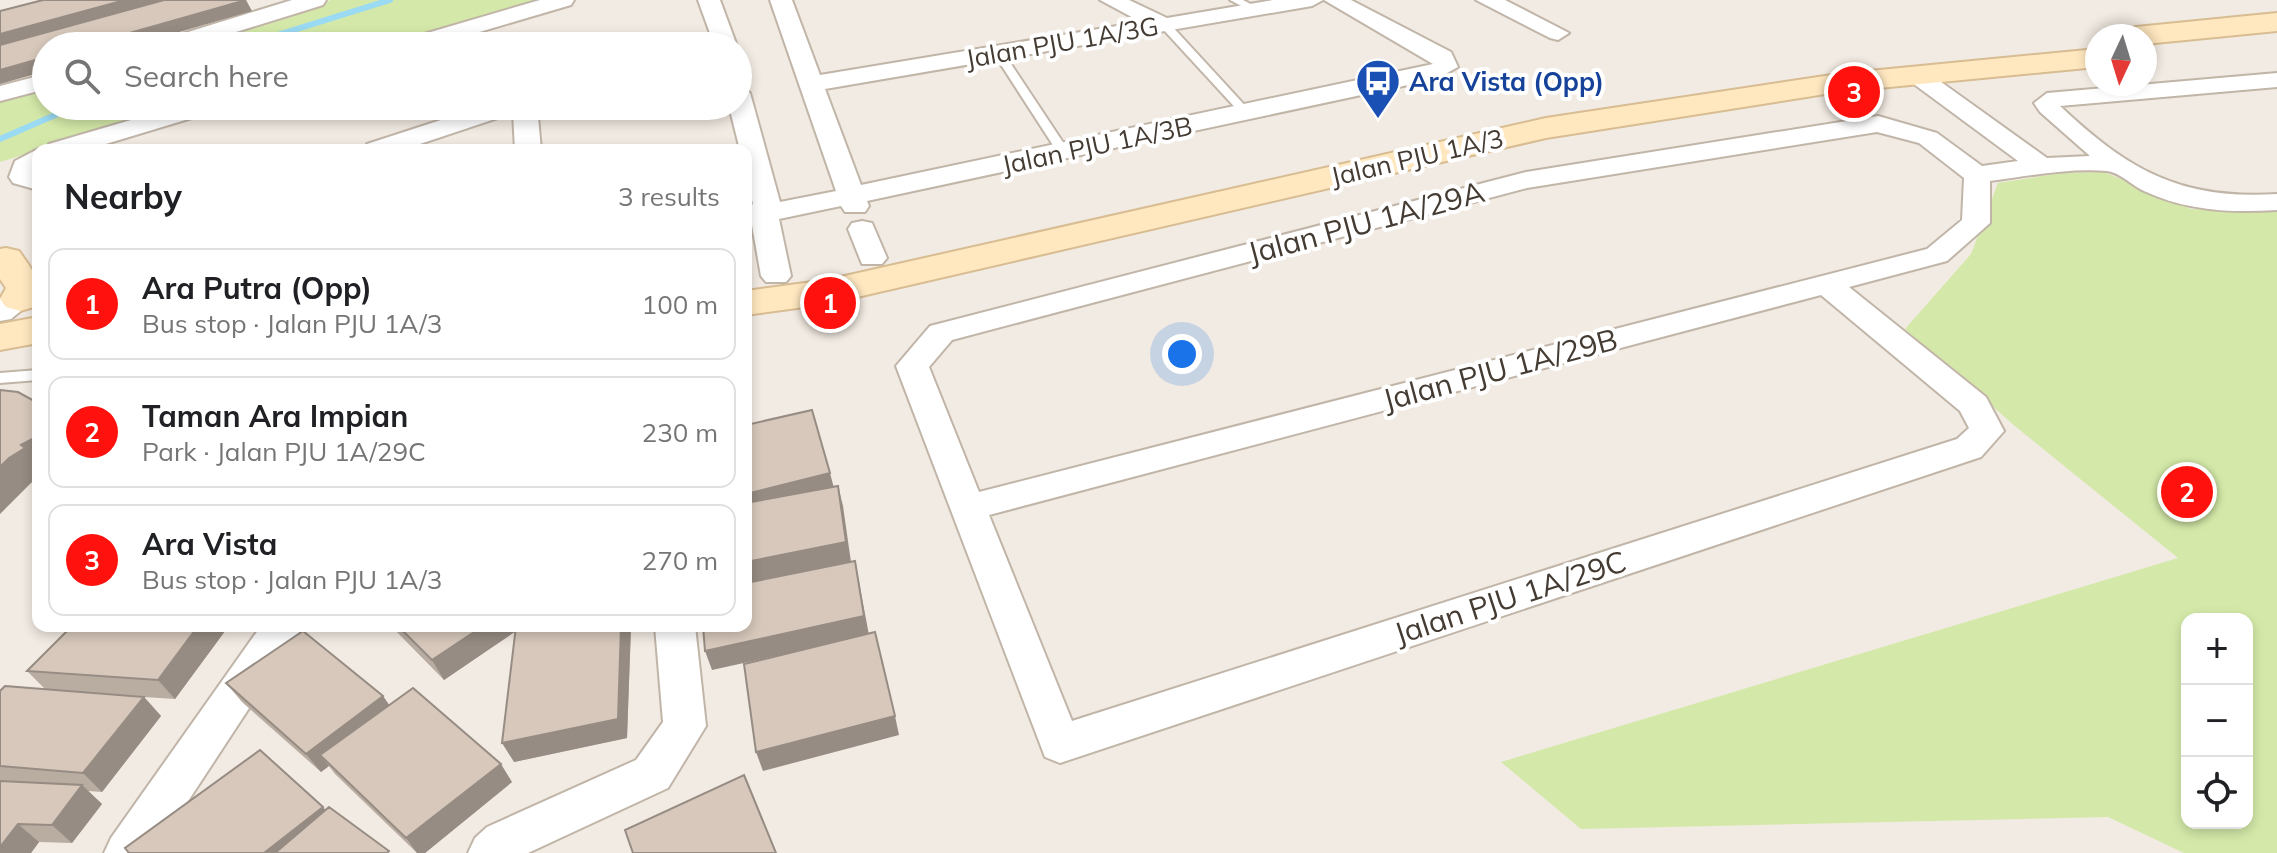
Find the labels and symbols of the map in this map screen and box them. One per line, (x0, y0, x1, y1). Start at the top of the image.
street label: Jalan PJU 1A/3G (963, 9, 1161, 75)
north arrow (2085, 24, 2157, 96)
bus stop icon: Ara Vista (Opp) (1354, 57, 1402, 120)
pin: 3 (1828, 62, 1880, 122)
place label: Ara Vista (Opp) (1409, 65, 1604, 98)
street label: Jalan PJU 1A/3B (999, 109, 1195, 181)
street label: Jalan PJU 1A/3 (1327, 121, 1507, 193)
street label: Jalan PJU 1A/29A (1244, 172, 1488, 272)
pin: 1 (804, 273, 856, 333)
street label: Jalan PJU 1A/29B (1378, 319, 1622, 419)
your location (1162, 334, 1202, 374)
pin: 2 (2161, 462, 2213, 522)
street label: Jalan PJU 1A/29C (1389, 542, 1631, 652)

